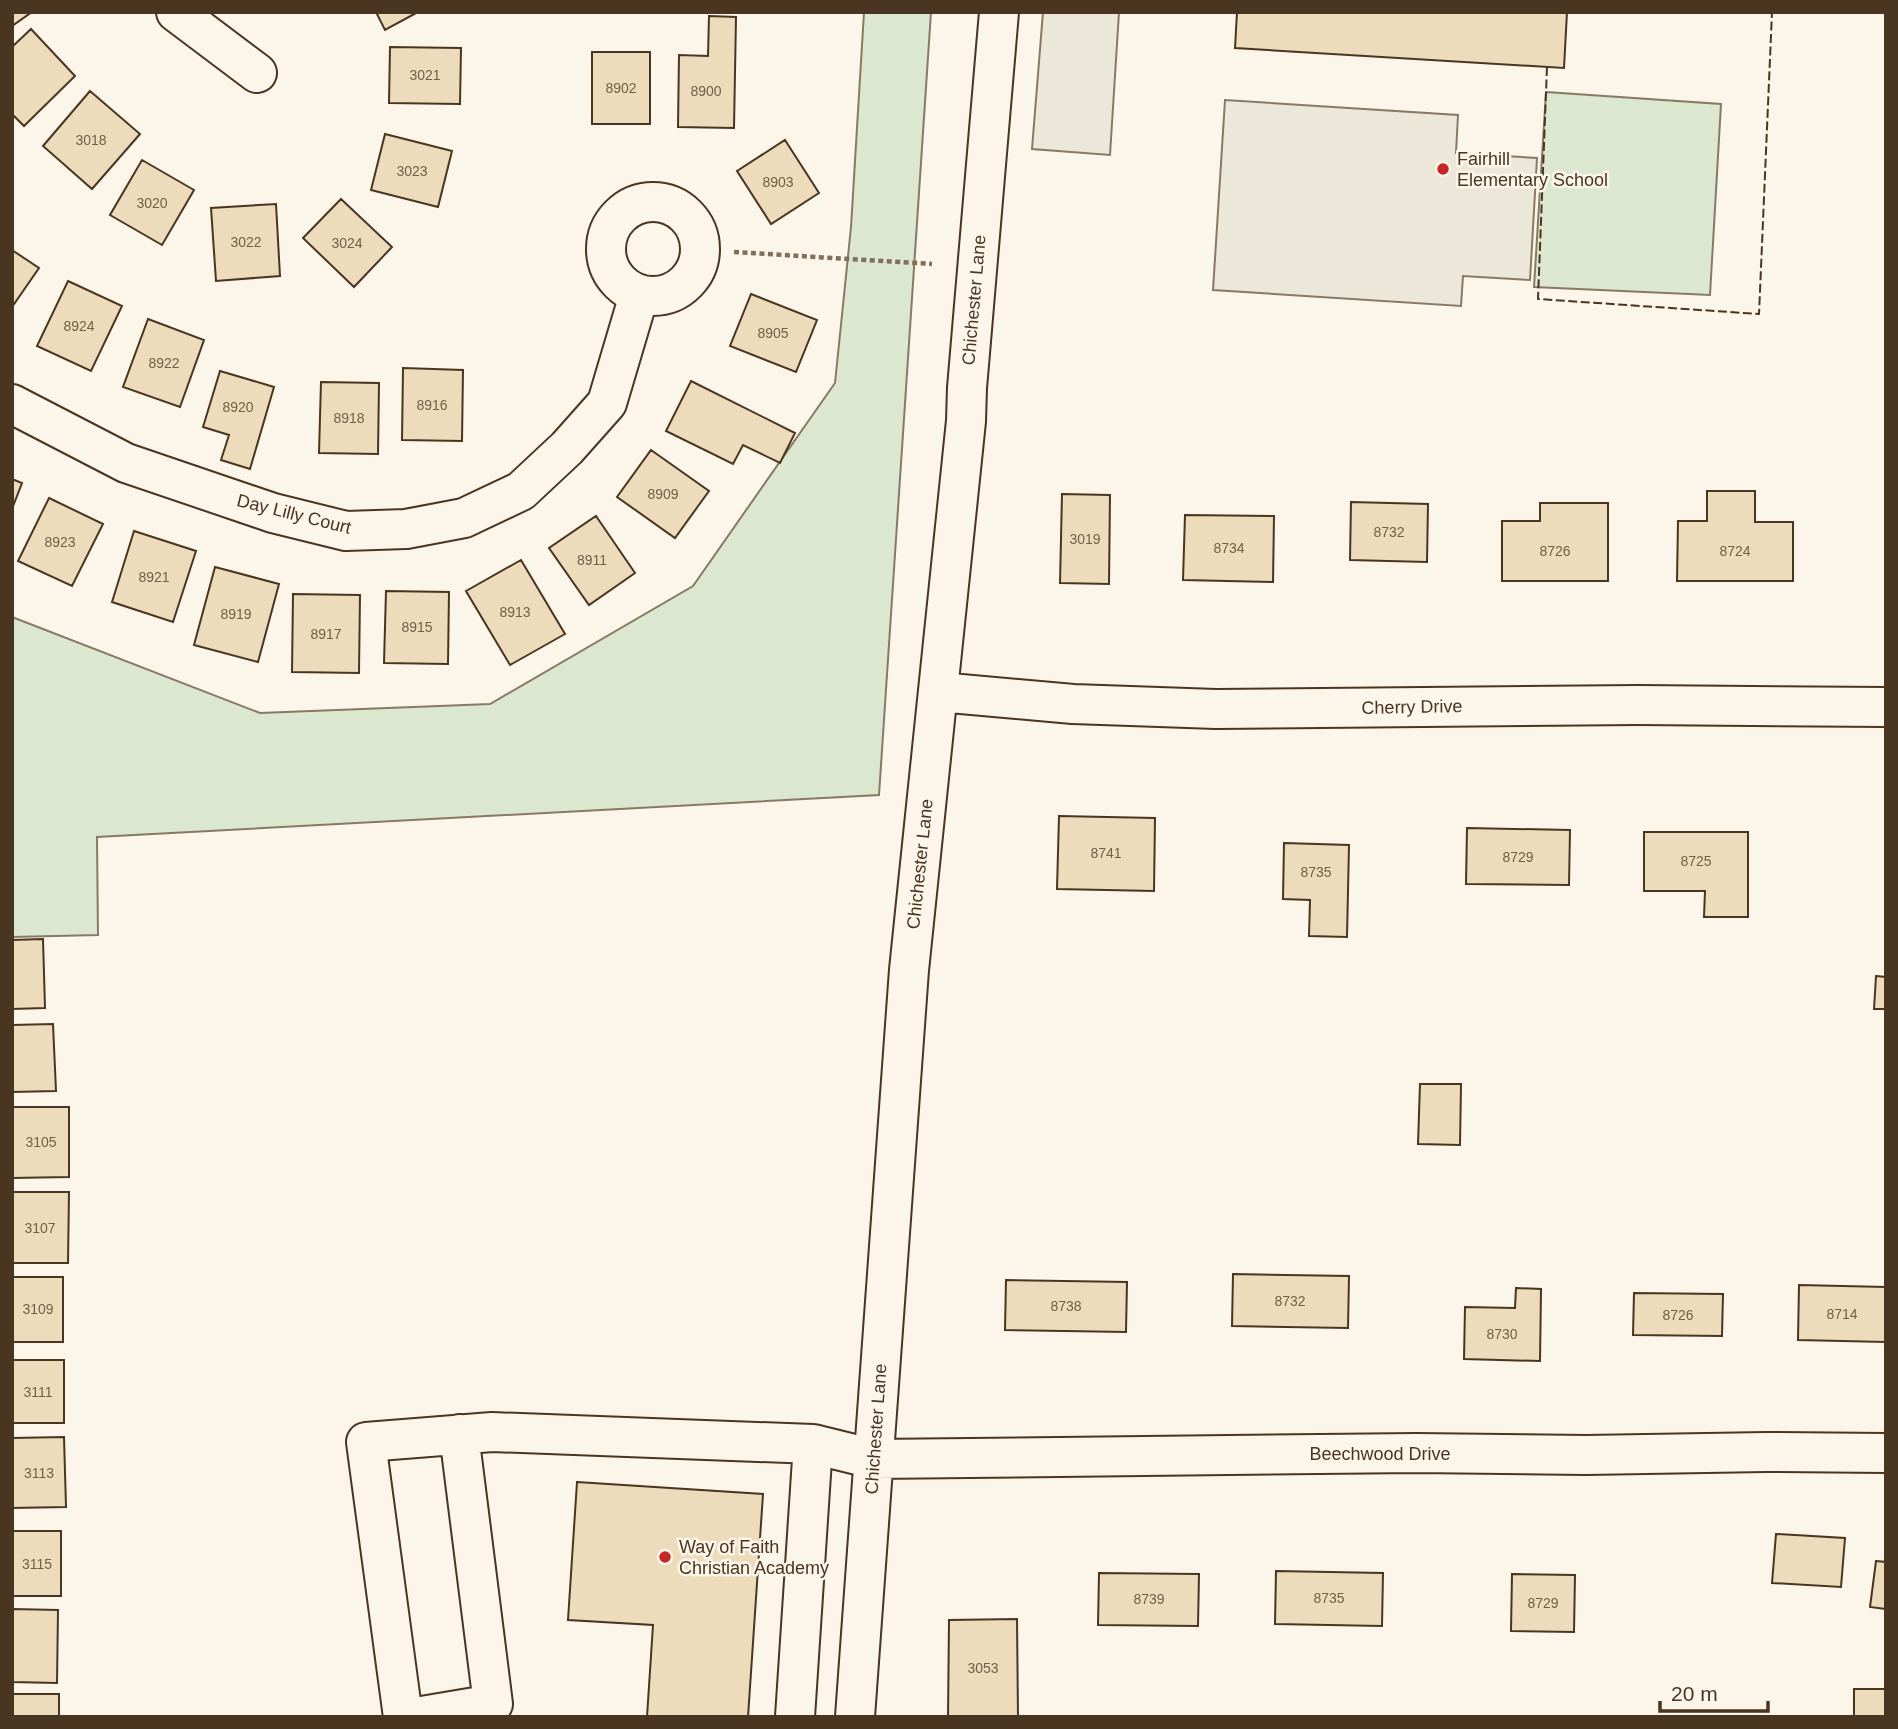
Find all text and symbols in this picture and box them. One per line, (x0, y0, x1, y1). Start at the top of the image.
house number: 3021 (409, 67, 441, 83)
house number: 8902 (605, 80, 637, 96)
house number: 8900 (690, 83, 722, 99)
house number: 3018 (75, 132, 107, 148)
place label: Fairhill Elementary School (1457, 149, 1608, 190)
marker: Fairhill Elementary School (1435, 161, 1451, 177)
house number: 3023 (396, 163, 428, 179)
house number: 8903 (762, 174, 794, 190)
house number: 3020 (136, 195, 168, 211)
house number: 3022 (230, 234, 262, 250)
street label: Chichester Lane (958, 234, 990, 366)
house number: 3024 (331, 235, 363, 251)
house number: 8924 (63, 318, 95, 334)
house number: 8905 (757, 325, 789, 341)
house number: 8922 (148, 355, 180, 371)
house number: 8916 (416, 397, 448, 413)
house number: 8920 (222, 399, 254, 415)
house number: 8918 (333, 410, 365, 426)
house number: 8909 (647, 486, 679, 502)
street label: Day Lilly Court (235, 490, 353, 538)
house number: 8732 (1373, 524, 1405, 540)
house number: 3019 (1069, 531, 1101, 547)
house number: 8923 (44, 534, 76, 550)
house number: 8734 (1213, 540, 1245, 556)
house number: 8726 (1539, 543, 1571, 559)
house number: 8724 (1719, 543, 1751, 559)
house number: 8911 (577, 552, 607, 568)
house number: 8921 (138, 569, 170, 585)
house number: 8913 (499, 604, 531, 620)
house number: 8919 (220, 606, 252, 622)
house number: 8915 (401, 619, 433, 635)
house number: 8917 (310, 626, 342, 642)
street label: Cherry Drive (1361, 696, 1463, 718)
street label: Chichester Lane (903, 798, 937, 930)
house number: 8741 (1090, 845, 1122, 861)
house number: 8729 (1502, 849, 1534, 865)
house number: 8725 (1680, 853, 1712, 869)
house number: 8735 (1300, 864, 1332, 880)
house number: 3105 (25, 1134, 57, 1150)
house number: 3107 (24, 1220, 56, 1236)
house number: 8732 (1274, 1293, 1306, 1309)
house number: 8738 (1050, 1298, 1082, 1314)
house number: 3109 (22, 1301, 54, 1317)
house number: 8714 (1826, 1306, 1858, 1322)
house number: 8726 (1662, 1307, 1694, 1323)
house number: 8730 (1486, 1326, 1518, 1342)
street label: Chichester Lane (861, 1363, 891, 1495)
house number: 3111 (23, 1384, 53, 1400)
street label: Beechwood Drive (1309, 1444, 1451, 1464)
house number: 3113 (24, 1465, 54, 1481)
place label: Way of Faith Christian Academy (679, 1537, 829, 1578)
marker: Way of Faith Christian Academy (657, 1549, 673, 1565)
house number: 3115 (22, 1556, 52, 1572)
house number: 8735 (1313, 1590, 1345, 1606)
house number: 8739 (1133, 1591, 1165, 1607)
house number: 8729 (1527, 1595, 1559, 1611)
house number: 3053 (967, 1660, 999, 1676)
scale bar (1660, 1670, 1769, 1714)
text: 20 m (1671, 1682, 1718, 1705)

